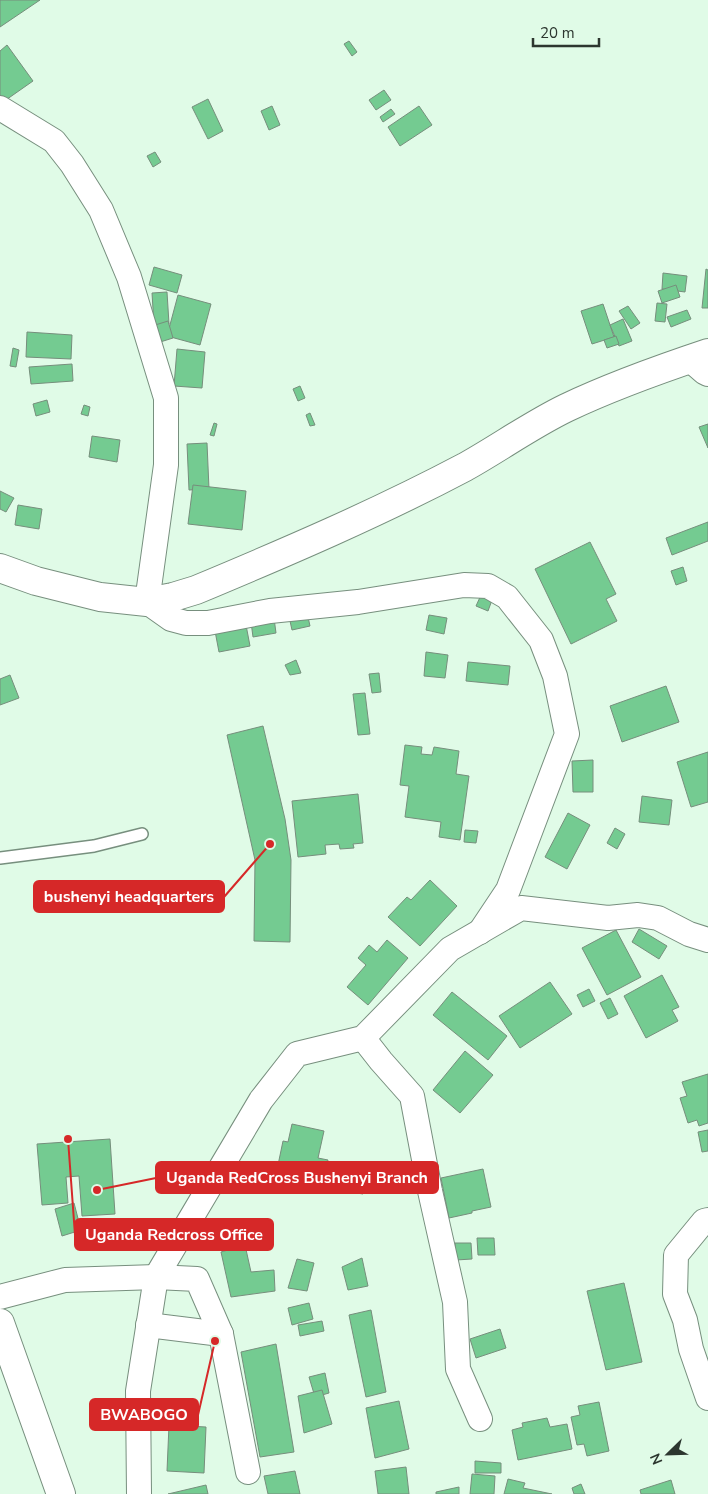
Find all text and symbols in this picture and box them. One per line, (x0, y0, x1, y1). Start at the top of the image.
scale bar (533, 15, 599, 47)
text: 20 m (540, 23, 575, 43)
callout: bushenyi headquarters (34, 881, 224, 912)
text: bushenyi headquarters (44, 886, 214, 908)
callout: Uganda RedCross Bushenyi Branch (156, 1162, 438, 1193)
text: Uganda RedCross Bushenyi Branch (166, 1167, 428, 1189)
callout: Uganda Redcross Office (75, 1219, 273, 1250)
text: Uganda Redcross Office (85, 1224, 263, 1246)
callout: BWABOGO (90, 1399, 198, 1430)
text: BWABOGO (100, 1404, 188, 1426)
north arrow (643, 1429, 693, 1479)
text: N (646, 1450, 667, 1467)

